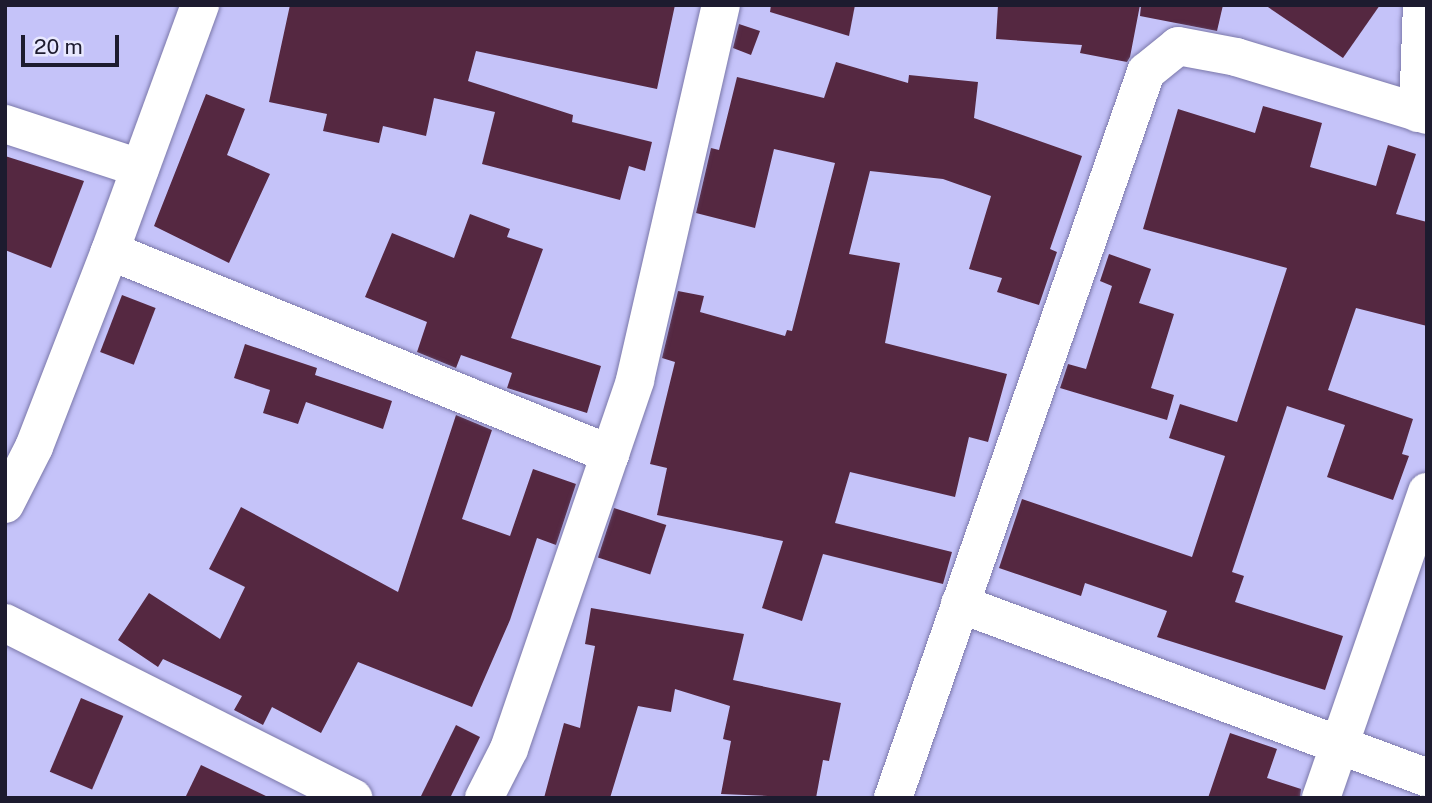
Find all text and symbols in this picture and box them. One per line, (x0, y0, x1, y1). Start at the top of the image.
scale bar (24, 21, 122, 65)
text: 20 m (34, 34, 83, 59)

